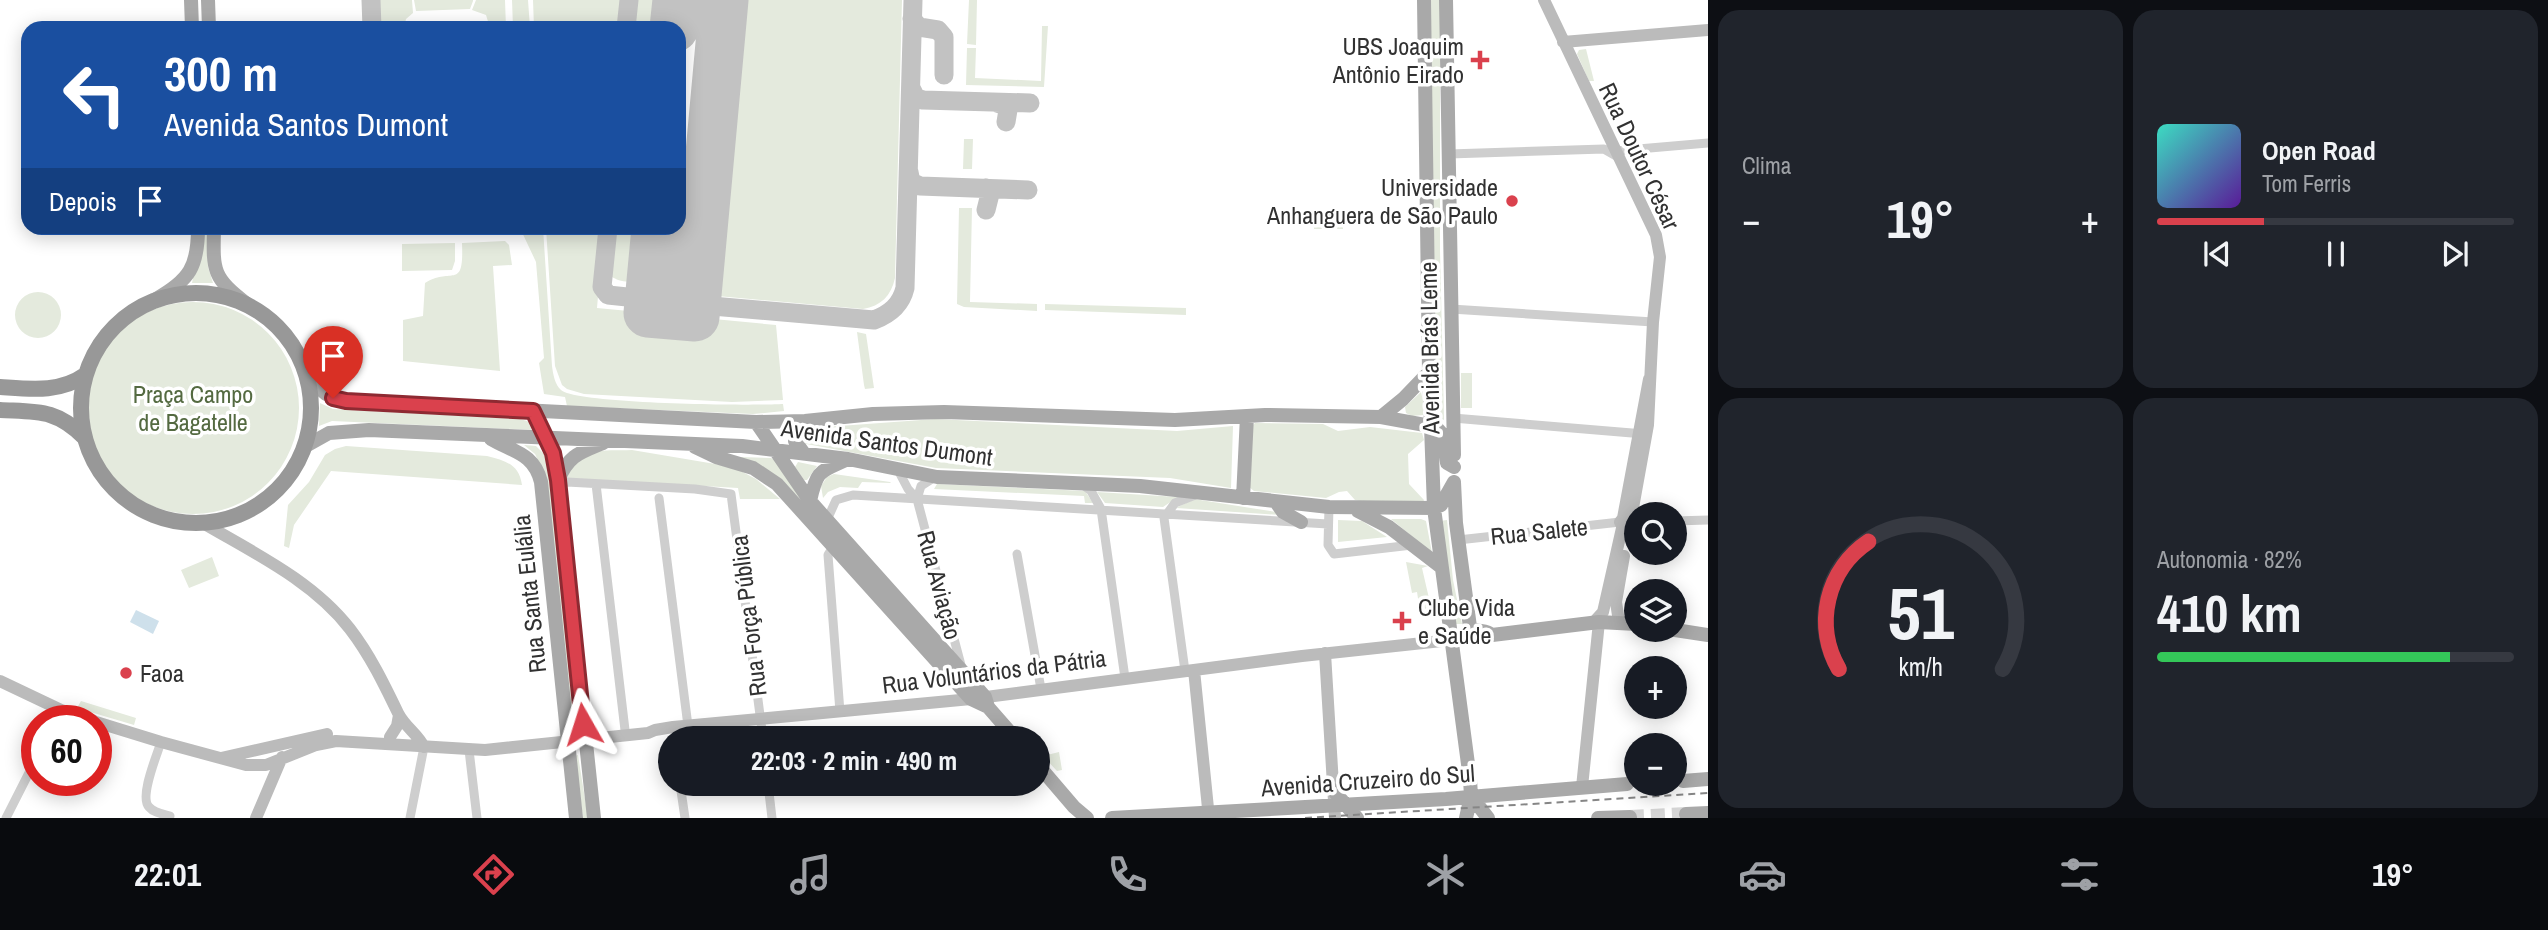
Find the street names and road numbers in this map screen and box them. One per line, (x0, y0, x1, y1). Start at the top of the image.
street label: Rua Doutor César (1592, 77, 1688, 235)
street label: Avenida Brás Leme (1411, 261, 1447, 436)
street label: Avenida Santos Dumont (778, 411, 995, 473)
street label: Rua Salete (1489, 510, 1589, 552)
street label: Rua Santa Eulália (505, 513, 553, 675)
street label: Rua Aviação (910, 527, 970, 643)
street label: Rua Força Pública (722, 534, 774, 698)
street label: Rua Voluntários da Pátria (880, 641, 1108, 701)
street label: Avenida Cruzeiro do Sul (1259, 757, 1476, 803)

